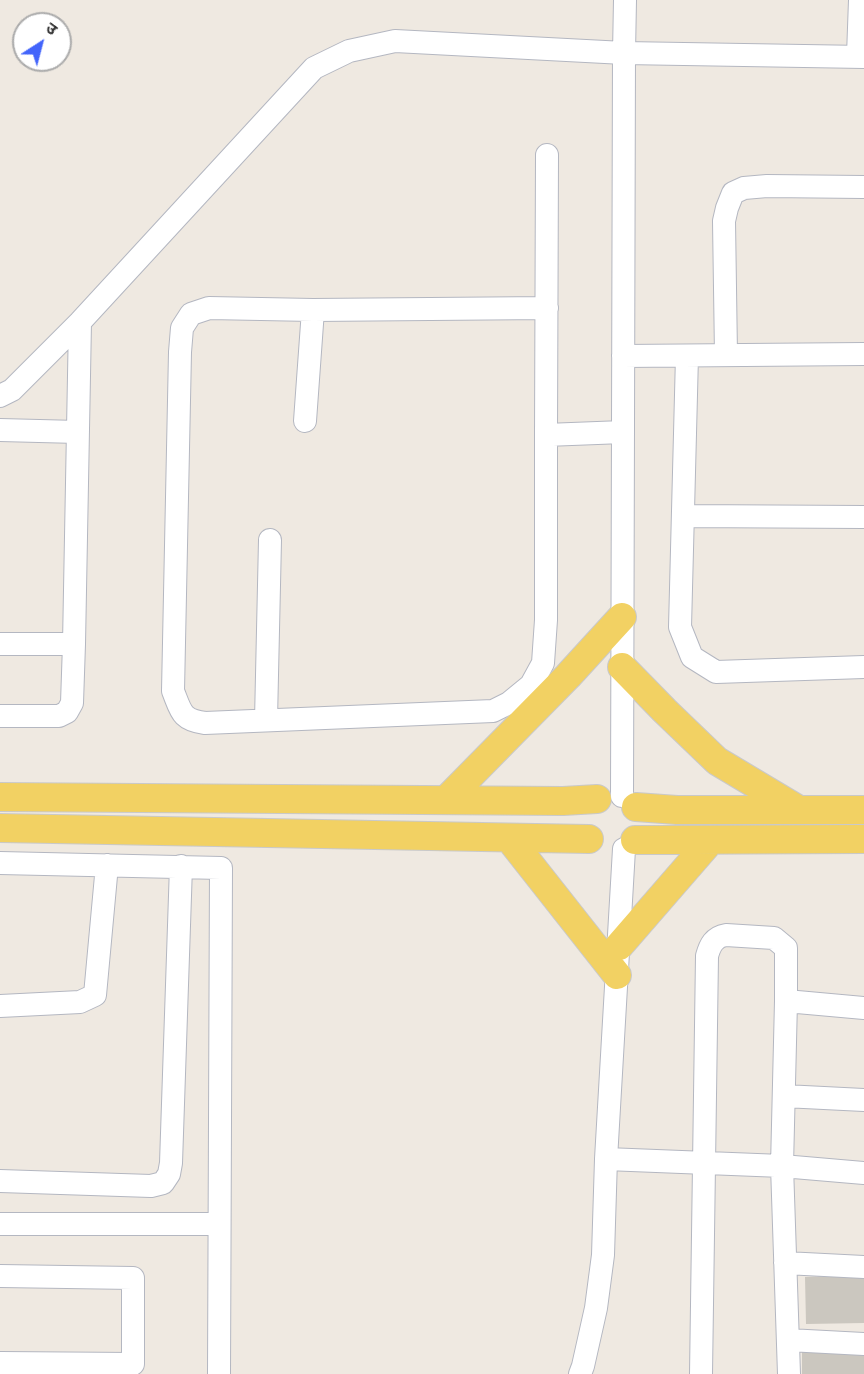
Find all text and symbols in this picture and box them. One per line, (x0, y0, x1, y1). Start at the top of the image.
north arrow (12, 12, 72, 72)
text: उ (42, 18, 61, 39)

